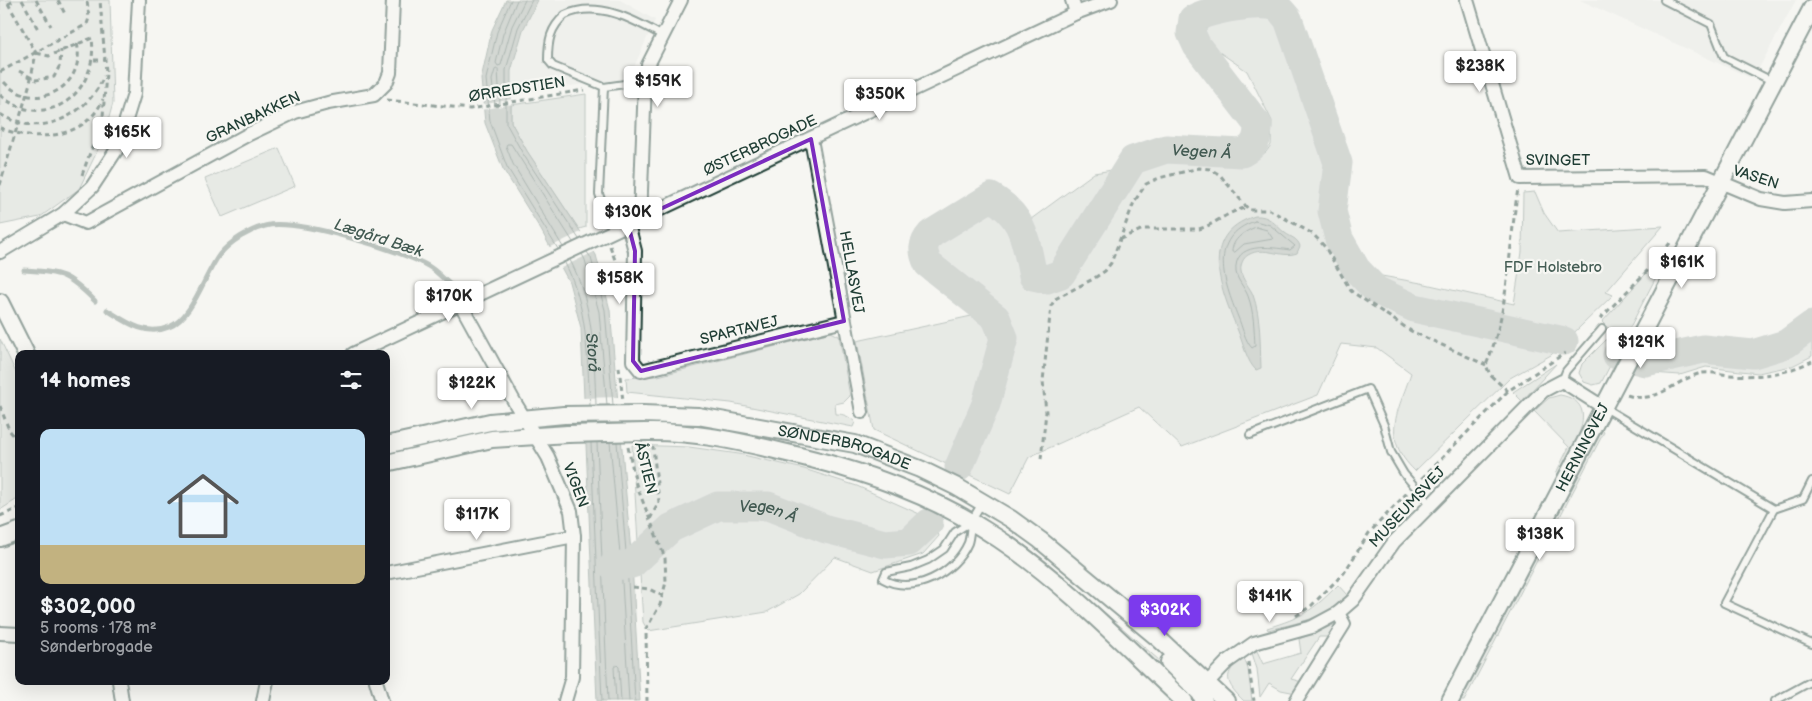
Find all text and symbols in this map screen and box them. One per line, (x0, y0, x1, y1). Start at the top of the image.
pin: $238K (1445, 51, 1515, 93)
text: $238K (1455, 57, 1505, 76)
pin: $159K (623, 66, 693, 108)
street label: ØRREDSTIEN (467, 72, 567, 107)
text: $159K (635, 72, 681, 91)
pin: $350K (845, 78, 915, 121)
text: $350K (855, 85, 905, 104)
street label: GRANBAKKEN (203, 87, 304, 148)
street label: ØSTERBROGADE (700, 111, 820, 180)
pin: $165K (92, 116, 162, 159)
text: $165K (103, 123, 151, 142)
water label: Vegen Å (1171, 141, 1232, 163)
street label: SVINGET (1526, 151, 1590, 170)
street label: VASEN (1730, 161, 1781, 194)
pin: $130K (593, 196, 663, 239)
text: $130K (604, 203, 652, 222)
water label: Lægård Bæk (332, 215, 426, 262)
street label: HELLASVEJ (835, 229, 868, 316)
pin: $161K (1647, 246, 1717, 289)
text: $161K (1660, 253, 1704, 272)
park label: FDF Holstebro (1504, 258, 1602, 277)
pin: $158K (585, 262, 655, 305)
text: $158K (596, 269, 644, 288)
pin: $170K (414, 280, 484, 323)
text: $170K (426, 287, 472, 306)
street label: SPARTAVEJ (698, 311, 781, 349)
pin: $129K (1606, 326, 1676, 369)
water label: Storå (581, 332, 603, 372)
text: $129K (1617, 333, 1665, 352)
icon: filters (337, 366, 365, 394)
text: 14 homes (40, 368, 131, 393)
pin: $122K (437, 368, 507, 410)
text: $122K (448, 374, 496, 393)
street label: HERNINGVEJ (1552, 399, 1614, 495)
street label: SØNDERBROGADE (776, 421, 913, 475)
street label: ÅSTIEN (630, 440, 662, 496)
street label: VIGEN (558, 460, 593, 510)
icon: home (158, 461, 248, 551)
street label: MUSEUMSVEJ (1365, 462, 1450, 552)
pin: $117K (442, 498, 512, 541)
water label: Vegen Å (739, 498, 801, 528)
text: $117K (455, 505, 499, 524)
pin: $138K (1505, 518, 1575, 561)
text: $138K (1516, 525, 1564, 544)
pin: $141K (1235, 580, 1305, 623)
text: $141K (1248, 587, 1292, 606)
text: $302,000 (40, 594, 136, 619)
pin: $302K (1130, 594, 1200, 637)
text: $302K (1140, 601, 1190, 620)
text: 5 rooms · 178 m² (40, 619, 157, 638)
text: Sønderbrogade (40, 638, 153, 657)

